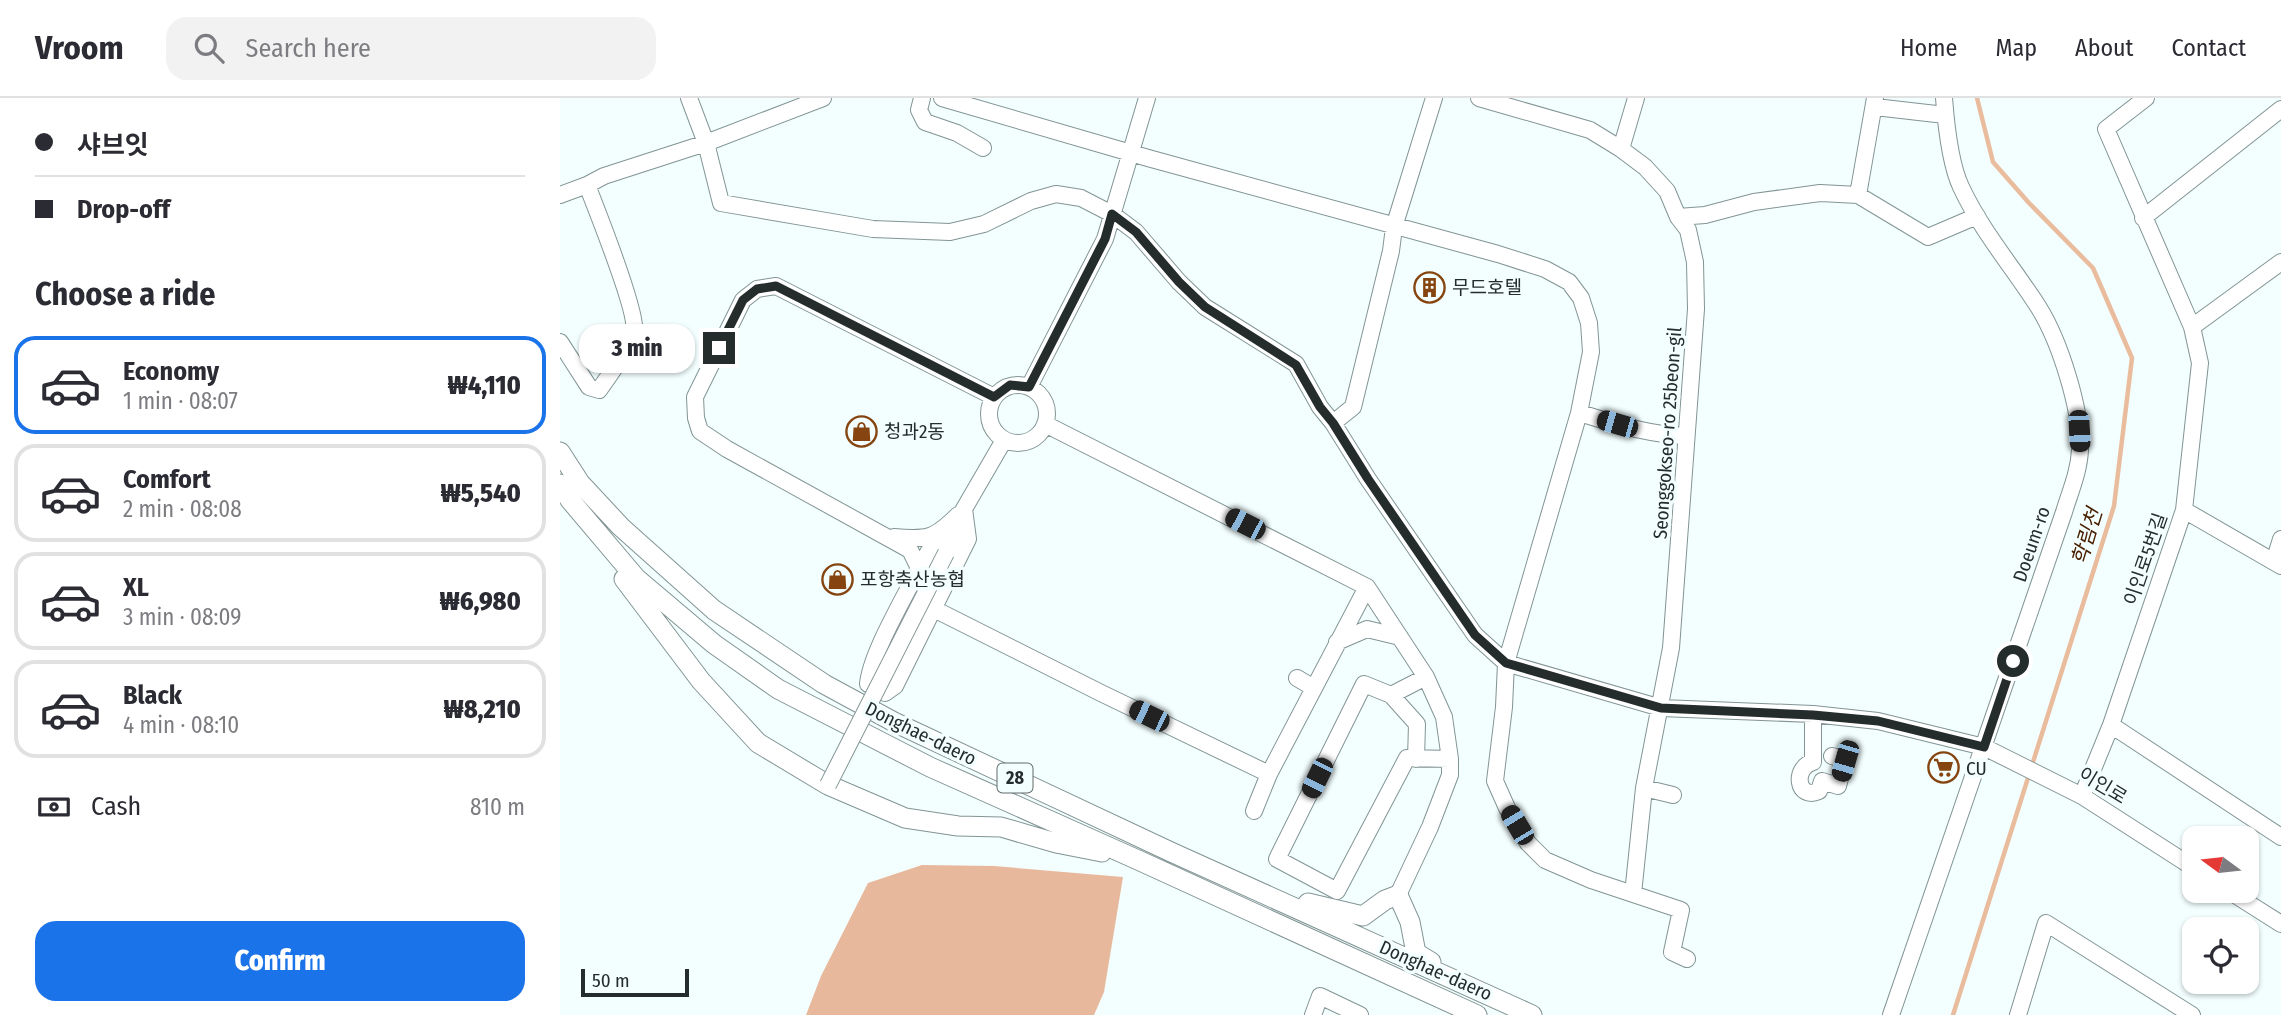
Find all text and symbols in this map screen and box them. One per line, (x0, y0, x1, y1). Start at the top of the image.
search box (166, 17, 656, 80)
text: Vroom (35, 28, 124, 68)
icon: search (190, 29, 228, 67)
text: Search here (246, 33, 371, 64)
text: Home (1900, 34, 1957, 62)
text: Map (1995, 34, 2037, 62)
text: About (2075, 34, 2133, 62)
text: Contact (2171, 34, 2246, 62)
text: 샤브잇 (77, 130, 149, 161)
text: Drop-off (77, 194, 170, 225)
building icon: 무드호텔 (1412, 270, 1446, 304)
text: Choose a ride (35, 275, 216, 313)
place label: 무드호텔 (1452, 276, 1522, 299)
callout: 3 min (579, 324, 694, 372)
street label: Seonggokseo-ro 25beon-gil (1649, 326, 1686, 540)
route end (703, 332, 735, 364)
text: 3 min (611, 334, 663, 362)
icon: car (39, 354, 102, 417)
text: Economy (123, 356, 219, 387)
text: ₩4,110 (447, 370, 521, 401)
text: 1 min · 08:07 (123, 387, 238, 415)
car (1594, 408, 1641, 440)
car (2068, 409, 2091, 453)
shop icon: 청과2동 (844, 414, 878, 448)
place label: 청과2동 (884, 420, 945, 443)
icon: car (39, 462, 102, 525)
text: Comfort (123, 464, 211, 495)
text: ₩5,540 (441, 478, 521, 509)
text: 2 min · 08:08 (123, 495, 242, 523)
water label: 학림천 (2066, 503, 2109, 569)
street label: Doeum-ro (2008, 504, 2055, 585)
car (1222, 505, 1269, 543)
street label: 이인로5번길 (2119, 510, 2172, 608)
shop icon: 포항축산농협 (820, 562, 854, 596)
place label: 포항축산농협 (860, 568, 965, 591)
icon: car (39, 570, 102, 633)
text: XL (123, 572, 149, 603)
text: ₩6,980 (439, 586, 521, 617)
text: 3 min · 08:09 (123, 603, 241, 631)
route start (1997, 645, 2029, 677)
icon: car (39, 678, 102, 741)
text: Black (123, 680, 182, 711)
text: ₩8,210 (443, 694, 521, 725)
street label: Donghae-daero (862, 697, 980, 770)
car (1126, 697, 1173, 735)
text: 4 min · 08:10 (123, 711, 239, 739)
car (1830, 738, 1861, 784)
supermarket icon: CU (1926, 751, 1960, 785)
car (1299, 755, 1336, 801)
place label: CU (1966, 757, 1987, 780)
street label: 이인로 (2074, 762, 2131, 809)
road number: 28 (998, 764, 1032, 792)
icon: cash (35, 788, 73, 826)
text: Cash (91, 791, 141, 822)
text: 810 m (470, 793, 525, 821)
car (1498, 802, 1537, 848)
north arrow (2182, 826, 2259, 903)
map controls (2182, 826, 2259, 994)
button: locate (2182, 917, 2259, 994)
button: Confirm (35, 921, 525, 1001)
street label: Donghae-daero (1376, 935, 1496, 1006)
scale bar (581, 966, 690, 998)
text: 50 m (592, 969, 630, 992)

